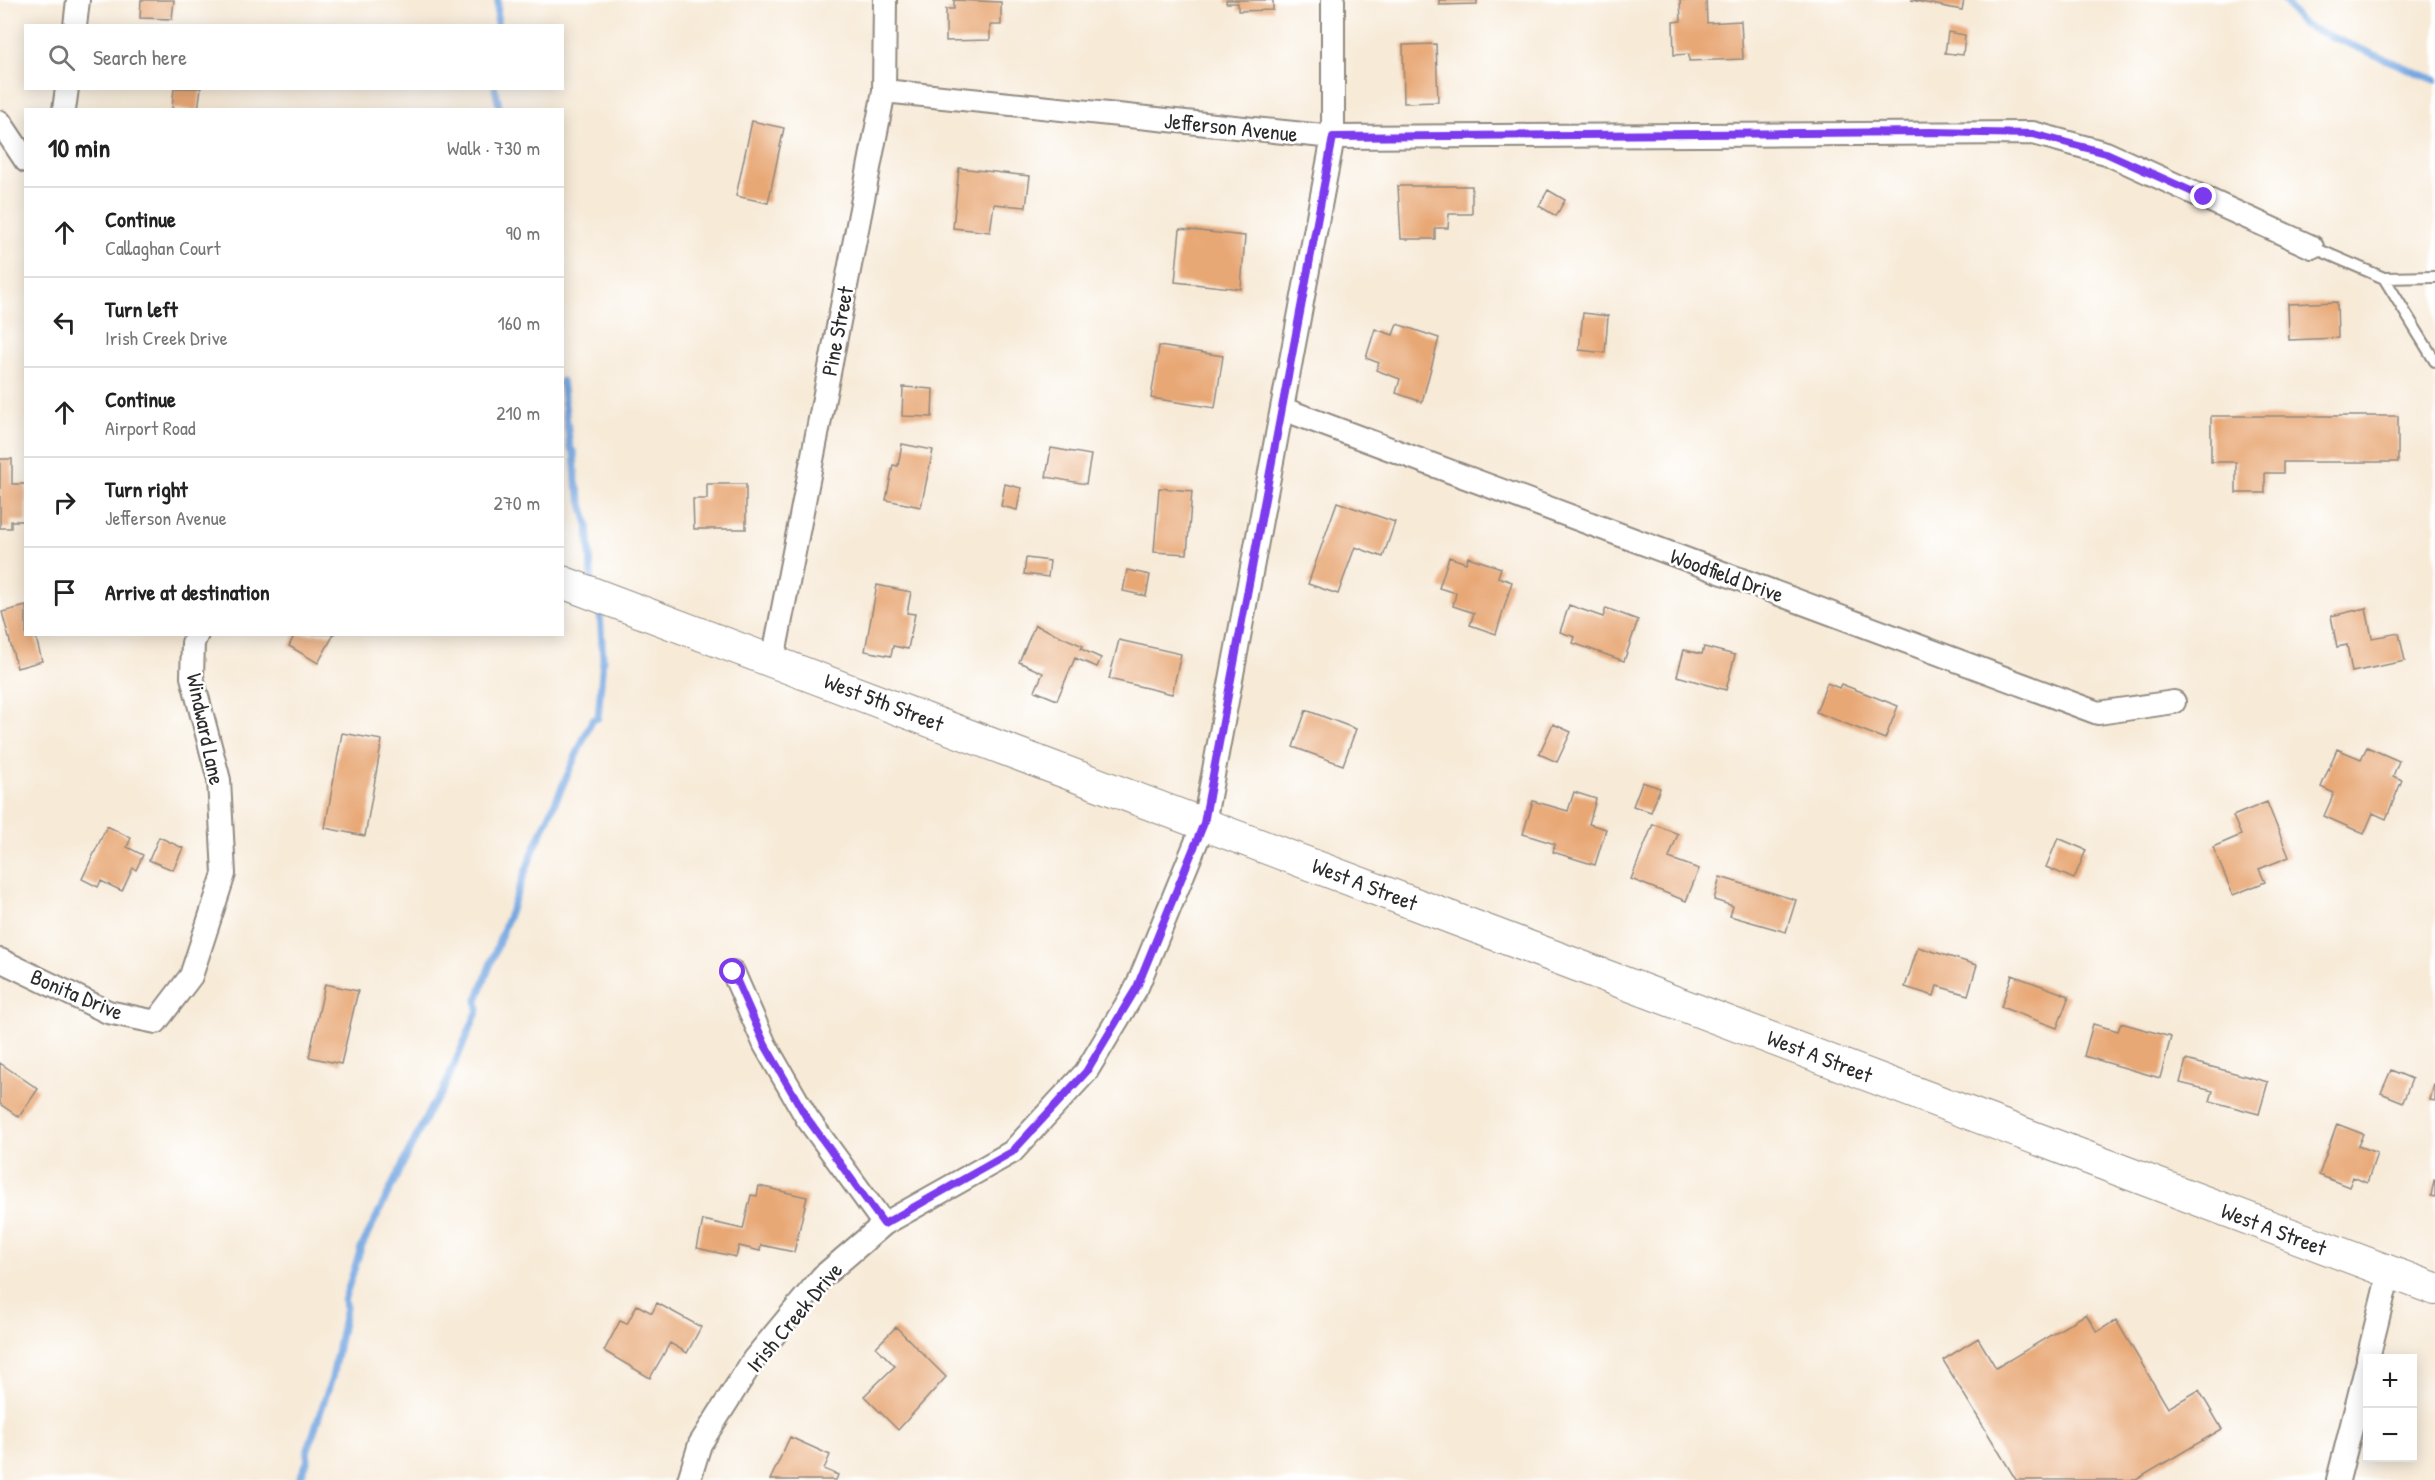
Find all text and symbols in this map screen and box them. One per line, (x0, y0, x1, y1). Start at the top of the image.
search box (24, 24, 564, 90)
icon: search (45, 41, 78, 74)
text: Search here (93, 42, 187, 72)
street label: Jefferson Avenue (1163, 105, 1299, 149)
text: 10 min (48, 130, 110, 165)
text: Walk · 730 m (447, 134, 540, 161)
route end (2190, 183, 2216, 209)
text: Continue (105, 204, 176, 234)
icon: ahead (48, 216, 81, 249)
text: 90 m (506, 219, 540, 246)
text: Callaghan Court (105, 234, 221, 261)
street label: Pine Street (814, 283, 860, 378)
text: Turn left (105, 294, 178, 324)
icon: left (48, 306, 81, 339)
text: 160 m (498, 309, 540, 336)
text: Irish Creek Drive (105, 324, 228, 351)
text: Continue (105, 384, 176, 414)
icon: ahead (48, 396, 81, 429)
text: 210 m (496, 399, 540, 426)
text: Airport Road (105, 414, 196, 441)
text: Turn right (105, 474, 188, 504)
icon: right (48, 486, 81, 519)
text: 270 m (494, 489, 540, 516)
text: Jefferson Avenue (105, 504, 227, 531)
street label: Woodfield Drive (1666, 541, 1788, 609)
icon: arrive (48, 576, 81, 609)
text: Arrive at destination (105, 577, 270, 607)
street label: West 5th Street (820, 665, 948, 739)
street label: Windward Lane (180, 670, 233, 788)
street label: West A Street (1308, 850, 1422, 918)
route start (719, 958, 745, 984)
street label: Bonita Drive (26, 961, 128, 1027)
street label: West A Street (1763, 1022, 1877, 1090)
street label: West A Street (2217, 1195, 2331, 1263)
street label: Irish Creek Drive (739, 1255, 849, 1378)
map controls (2363, 1354, 2417, 1462)
button: + (2363, 1354, 2417, 1408)
button: − (2363, 1408, 2417, 1462)

